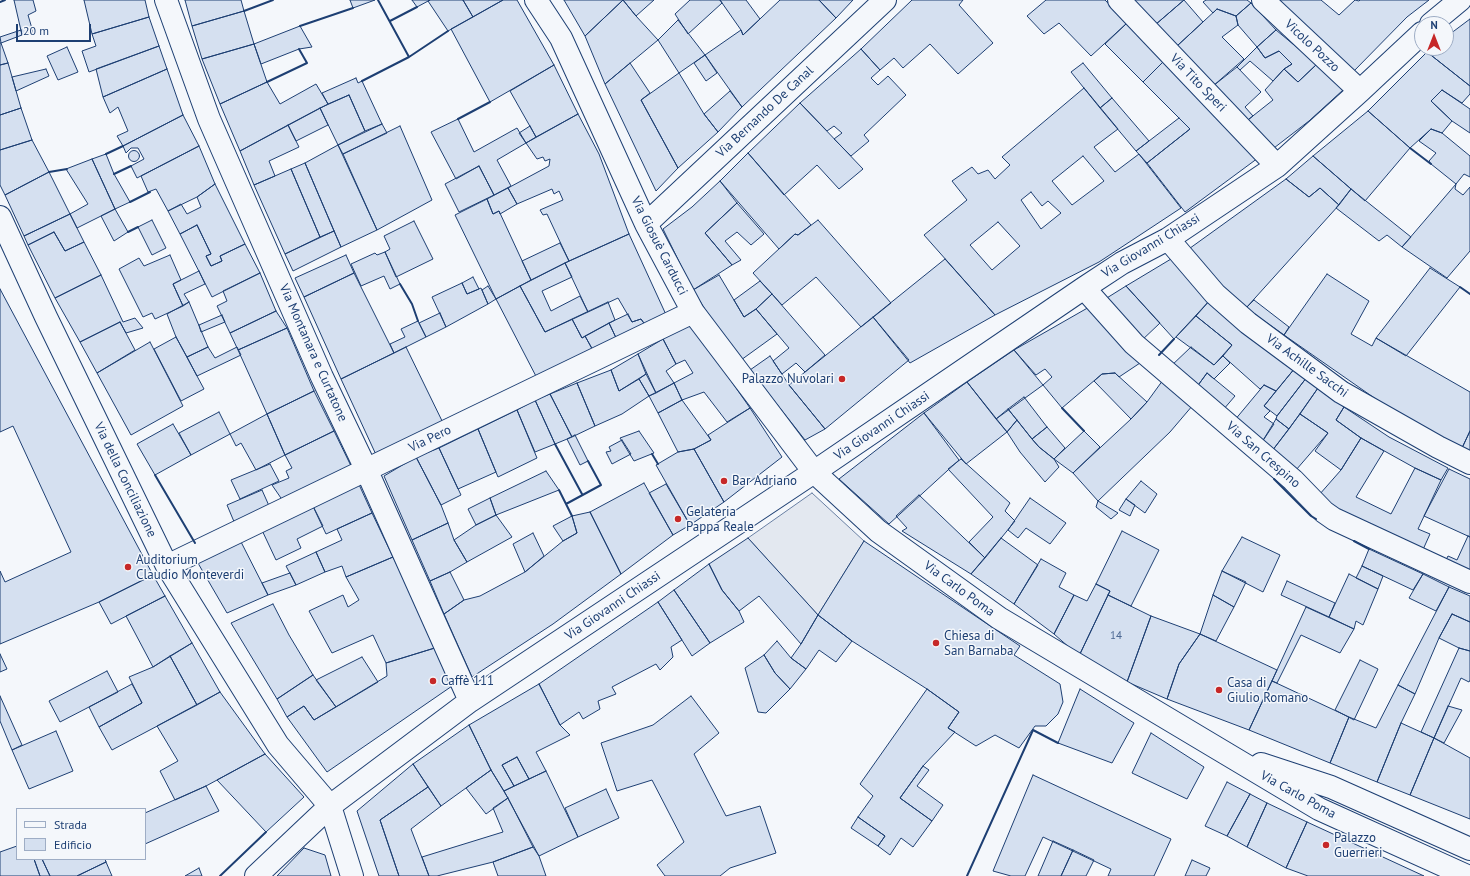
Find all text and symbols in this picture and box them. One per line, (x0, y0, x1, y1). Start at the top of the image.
scale bar (18, 16, 93, 42)
north arrow (1414, 16, 1454, 56)
street label: Vicolo Pozzo (1281, 17, 1343, 75)
text: N (1430, 18, 1438, 32)
text: 20 m (23, 23, 49, 38)
street label: Via Tito Speri (1166, 51, 1230, 115)
street label: Via Bernando De Canal (713, 63, 817, 161)
street label: Via Giosuè Carducci (627, 194, 691, 298)
street label: Via Giovanni Chiassi (1099, 211, 1203, 281)
street label: Via Montanara e Curtatone (276, 282, 350, 424)
street label: Via Achille Sacchi (1263, 331, 1351, 401)
place label: Palazzo Nuvolari (742, 371, 834, 387)
marker: Palazzo Nuvolari (837, 374, 847, 384)
street label: Via Giovanni Chiassi (831, 388, 933, 464)
street label: Via San Crespino (1223, 419, 1303, 491)
street label: Via della Conciliazione (90, 420, 160, 540)
street label: Via Pero (406, 422, 454, 456)
place label: Bar Adriano (732, 473, 797, 489)
marker: Bar Adriano (719, 476, 729, 486)
place label: Gelateria Pappa Reale (686, 504, 754, 535)
marker: Gelateria Pappa Reale (673, 514, 683, 524)
place label: Auditorium Claudio Monteverdi (136, 552, 244, 583)
street label: Via Carlo Poma (920, 558, 998, 620)
marker: Auditorium Claudio Monteverdi (123, 562, 133, 572)
street label: Via Giovanni Chiassi (562, 568, 664, 644)
place label: Chiesa di San Barnaba (944, 628, 1013, 659)
house number: 14 (1110, 629, 1122, 643)
marker: Chiesa di San Barnaba (931, 638, 941, 648)
place label: Caffè 111 (441, 673, 494, 689)
place label: Casa di Giulio Romano (1227, 675, 1308, 706)
marker: Caffè 111 (428, 676, 438, 686)
marker: Casa di Giulio Romano (1214, 685, 1224, 695)
street label: Via Carlo Poma (1258, 768, 1338, 822)
legend (16, 808, 146, 860)
text: Strada (54, 817, 87, 832)
place label: Palazzo Guerrieri (1334, 830, 1382, 861)
text: Edificio (54, 837, 92, 852)
marker: Palazzo Guerrieri (1321, 840, 1331, 850)

